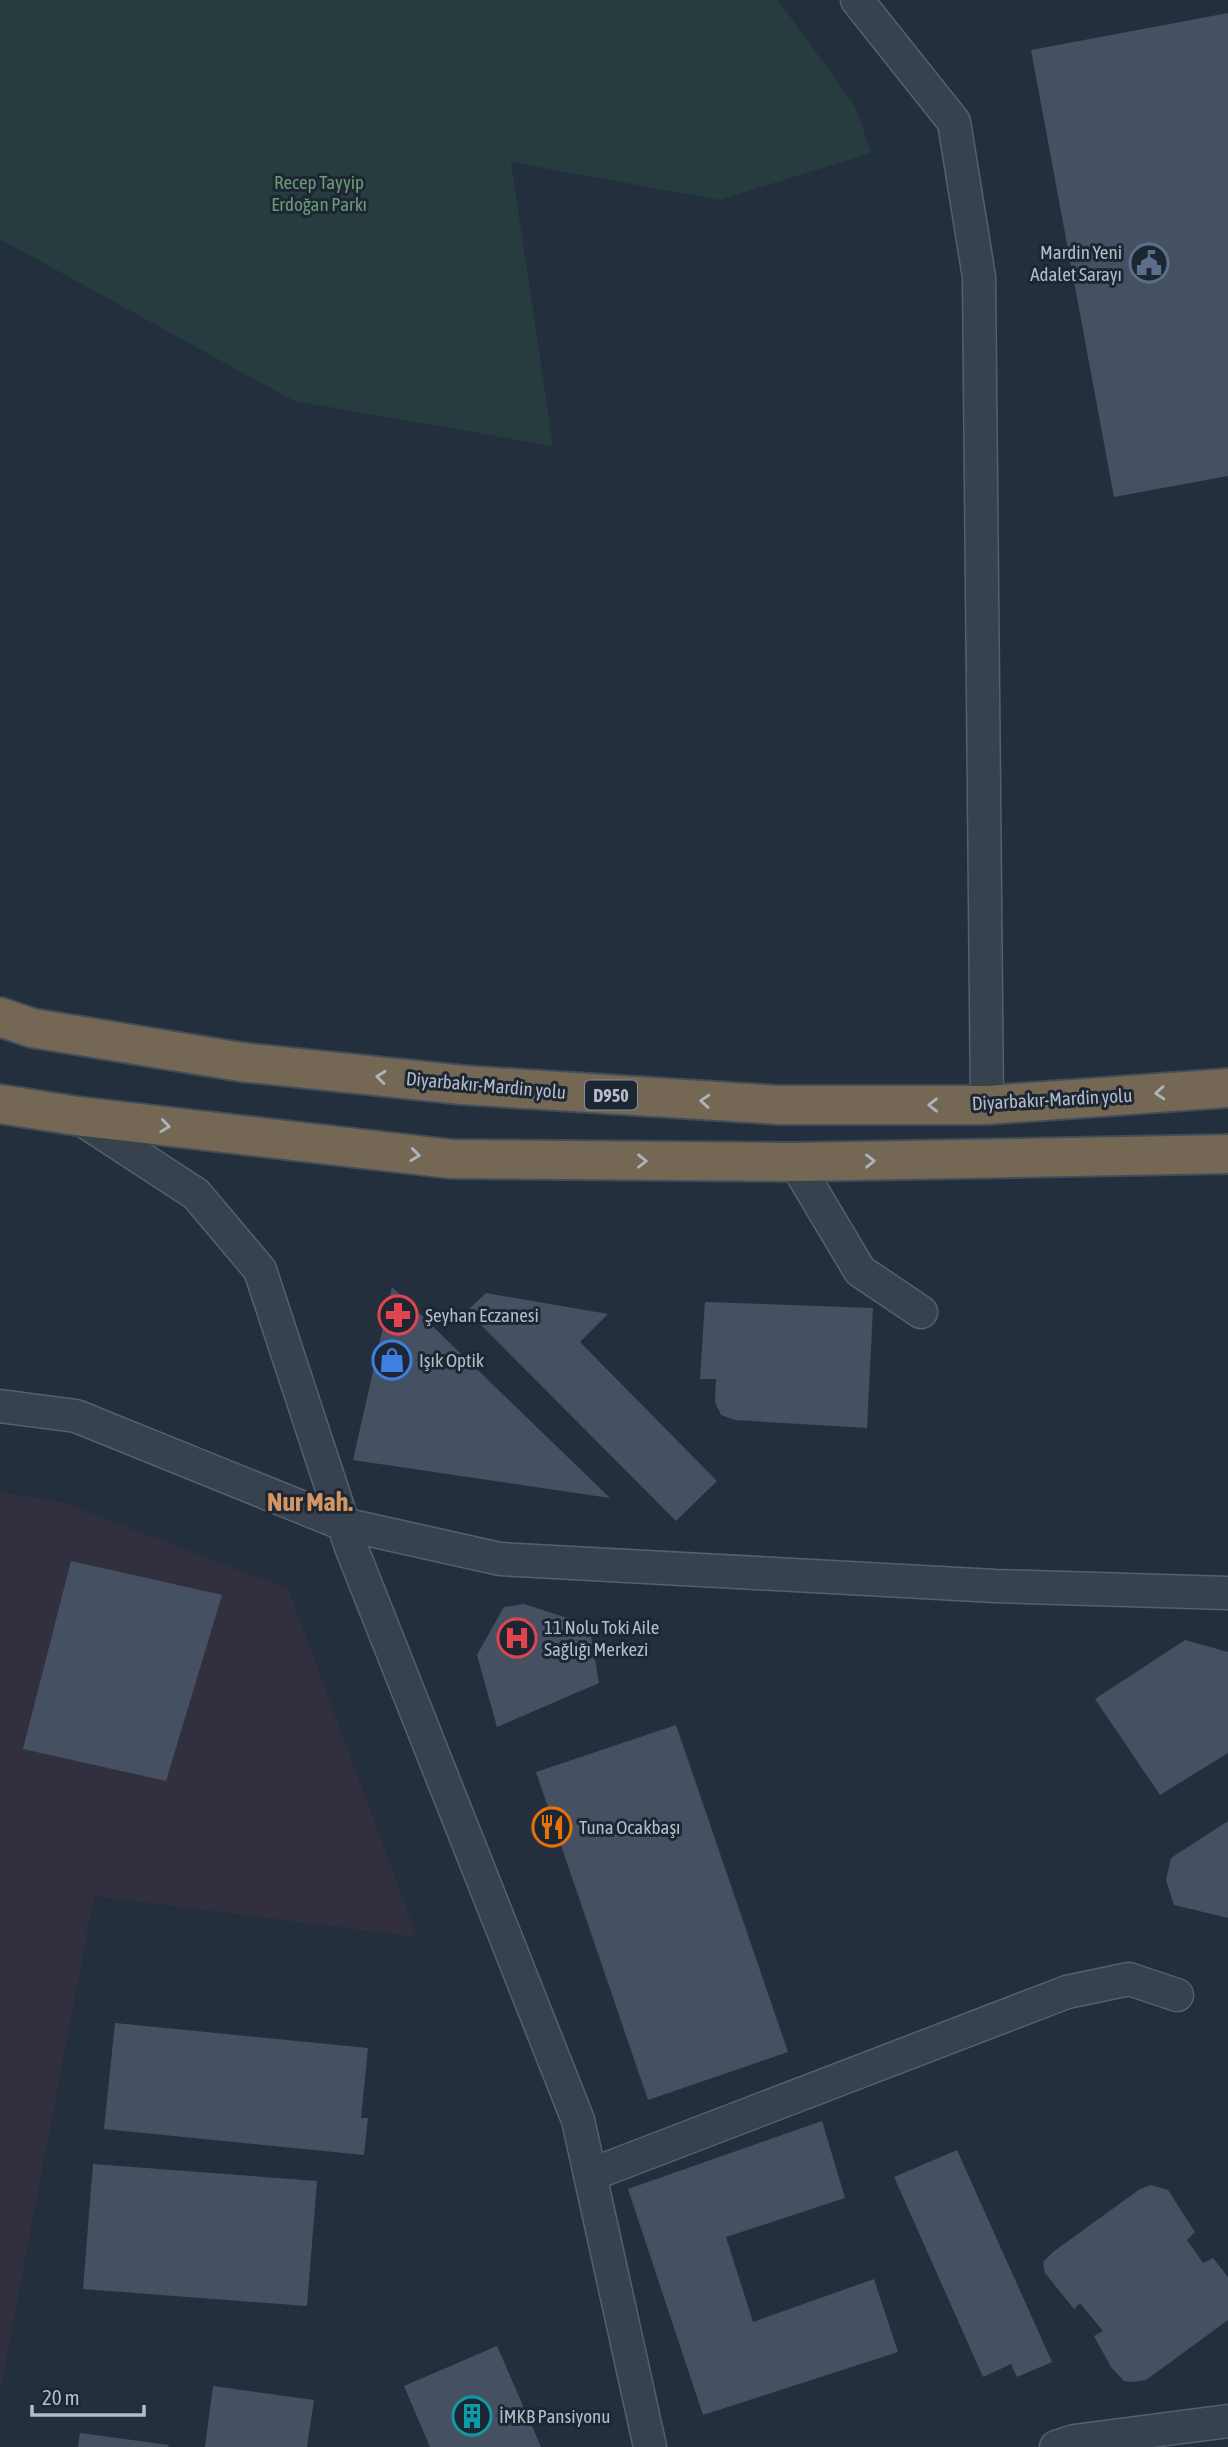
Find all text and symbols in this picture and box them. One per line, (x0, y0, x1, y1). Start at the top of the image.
park label: Recep Tayyip Erdoğan Parkı (271, 171, 367, 215)
place label: Mardin Yeni Adalet Sarayı (1030, 241, 1122, 285)
public building icon: Mardin Yeni Adalet Sarayı (1128, 242, 1170, 284)
street label: Diyarbakır-Mardin yolu (405, 1067, 567, 1103)
one-way arrow (375, 1069, 387, 1084)
road number: D950 (585, 1080, 637, 1110)
street label: Diyarbakır-Mardin yolu (971, 1084, 1133, 1114)
one-way arrow (1154, 1085, 1165, 1100)
one-way arrow (700, 1093, 711, 1108)
one-way arrow (927, 1097, 938, 1113)
one-way arrow (159, 1118, 171, 1133)
one-way arrow (410, 1147, 421, 1162)
one-way arrow (638, 1153, 648, 1169)
one-way arrow (865, 1153, 876, 1168)
pharmacy icon: Şeyhan Eczanesi (377, 1294, 419, 1336)
place label: Şeyhan Eczanesi (425, 1304, 539, 1326)
shop icon: Işık Optik (371, 1339, 413, 1381)
place label: Işık Optik (419, 1349, 485, 1371)
district label: Nur Mah. (267, 1487, 353, 1517)
place label: 11 Nolu Toki Aile Sağlığı Merkezi (544, 1616, 659, 1660)
hospital icon: 11 Nolu Toki Aile Sağlığı Merkezi (496, 1617, 538, 1659)
restaurant icon: Tuna Ocakbaşı (531, 1806, 573, 1848)
place label: Tuna Ocakbaşı (579, 1816, 680, 1838)
scale bar (32, 2374, 144, 2418)
text: 20 m (42, 2385, 80, 2409)
building icon: İMKB Pansiyonu (451, 2395, 493, 2437)
place label: İMKB Pansiyonu (499, 2405, 611, 2427)

